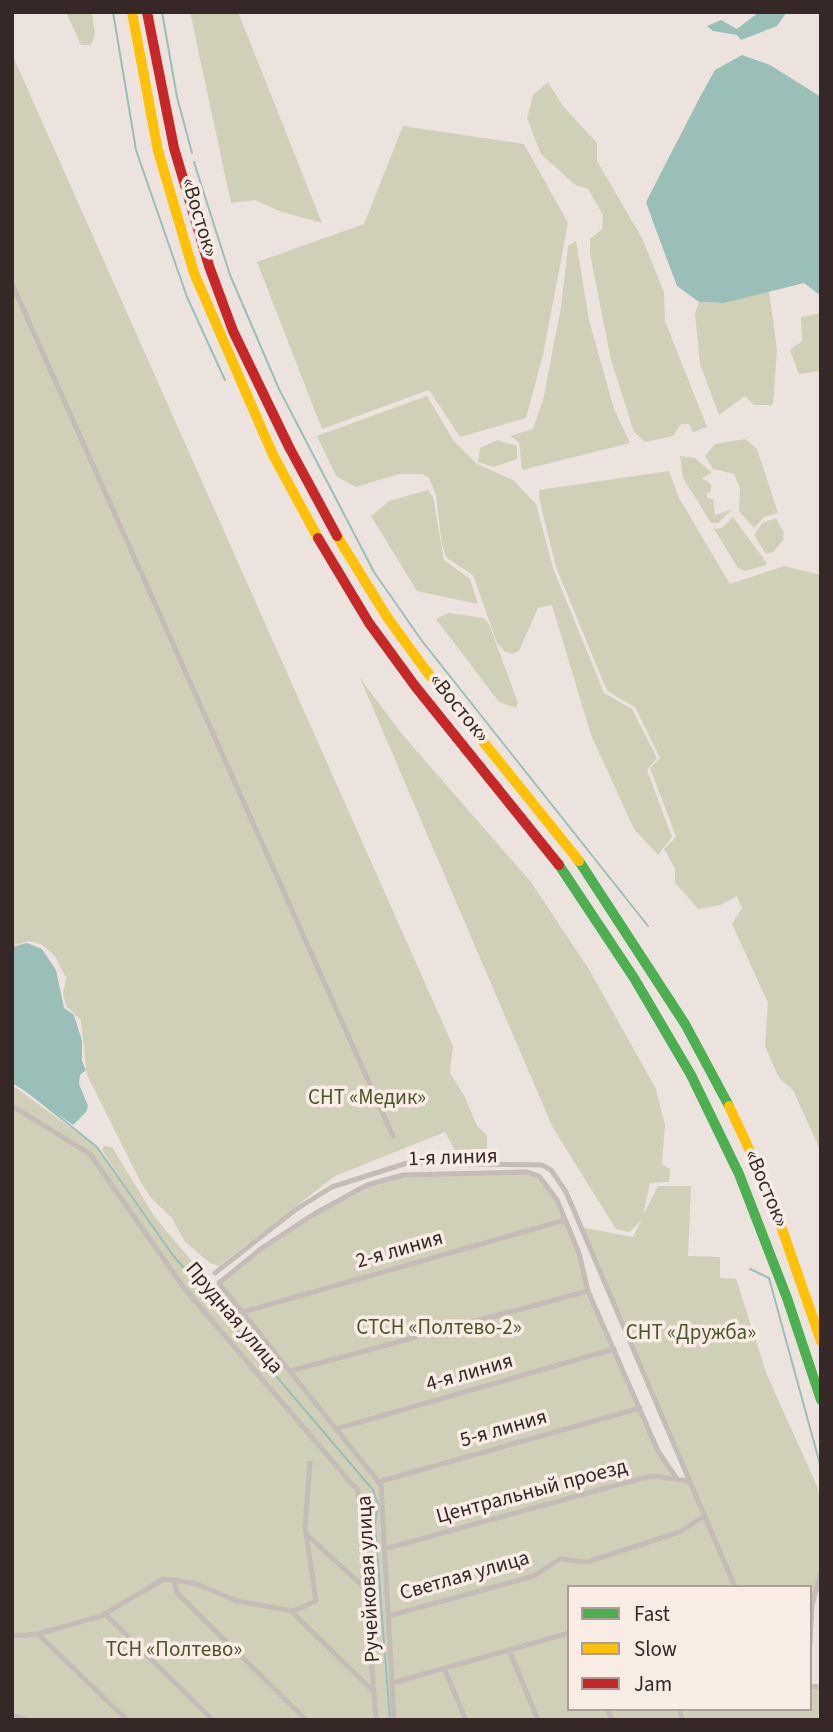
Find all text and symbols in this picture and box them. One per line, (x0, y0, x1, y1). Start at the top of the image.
street label: «Восток» (174, 175, 222, 261)
street label: «Восток» (422, 669, 494, 749)
park label: СНТ «Медик» (308, 1086, 426, 1112)
street label: 1-я линия (408, 1145, 498, 1173)
street label: «Восток» (737, 1146, 793, 1232)
street label: 2-я линия (354, 1227, 446, 1275)
street label: Прудная улица (179, 1258, 287, 1380)
park label: СТСН «Полтево-2» (356, 1316, 522, 1342)
park label: СНТ «Дружба» (626, 1321, 756, 1347)
street label: 4-я линия (424, 1350, 516, 1398)
street label: 5-я линия (458, 1406, 550, 1454)
street label: Центральный проезд (434, 1455, 630, 1531)
street label: Ручейковая улица (353, 1495, 387, 1663)
street label: Светлая улица (397, 1546, 533, 1608)
legend (567, 1585, 812, 1711)
text: Fast (634, 1599, 670, 1629)
text: Slow (634, 1634, 677, 1664)
park label: ТСН «Полтево» (106, 1638, 242, 1664)
text: Jam (634, 1669, 672, 1699)

